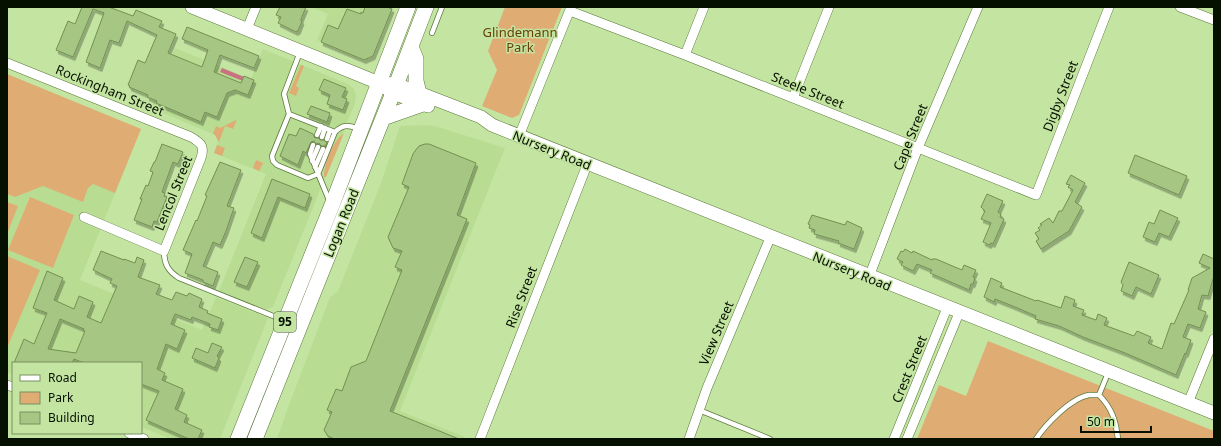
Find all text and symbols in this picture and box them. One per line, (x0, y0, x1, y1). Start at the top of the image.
park label: Glindemann Park (482, 23, 558, 56)
street label: Digby Street (1038, 58, 1082, 134)
street label: Rockingham Street (53, 60, 167, 120)
street label: Steele Street (769, 67, 847, 113)
street label: Cape Street (888, 101, 932, 173)
street label: Nursery Road (510, 126, 594, 174)
street label: Lencol Street (150, 153, 196, 233)
street label: Logan Road (319, 186, 363, 260)
street label: Nursery Road (810, 247, 894, 295)
street label: Rise Street (501, 263, 541, 330)
street label: View Street (694, 298, 738, 368)
road number: 95 (274, 312, 296, 332)
street label: Crest Street (887, 332, 931, 405)
legend (12, 362, 142, 434)
text: Road (48, 369, 77, 386)
text: Park (48, 389, 74, 406)
scale bar (1081, 408, 1151, 434)
text: Building (48, 409, 95, 426)
text: 50 m (1087, 413, 1115, 430)

